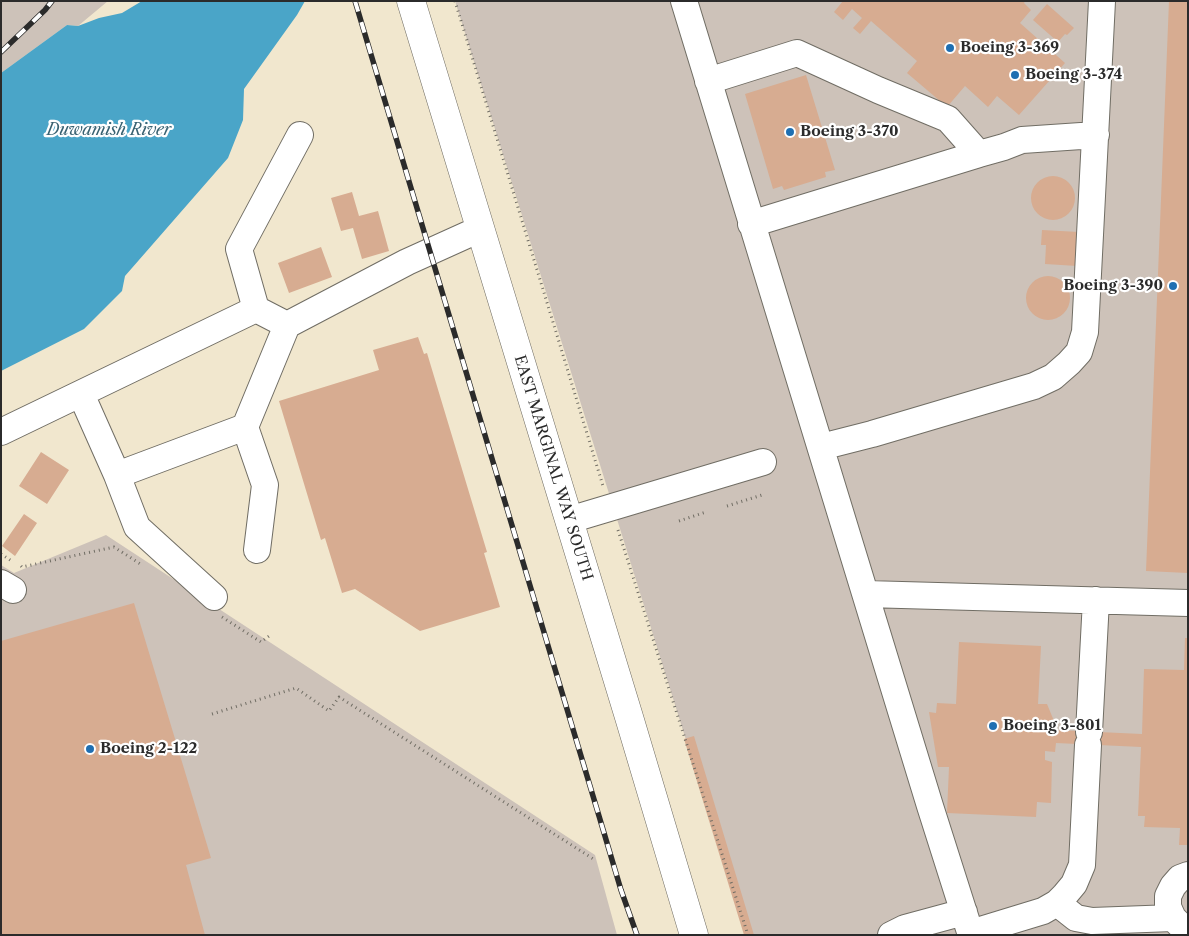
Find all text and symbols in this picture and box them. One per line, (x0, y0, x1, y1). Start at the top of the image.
place label: Boeing 3-369 (960, 39, 1059, 57)
marker: Boeing 3-369 (944, 42, 956, 54)
place label: Boeing 3-374 (1025, 66, 1122, 84)
marker: Boeing 3-374 (1009, 69, 1021, 81)
water label: Duwamish River (47, 120, 171, 140)
place label: Boeing 3-370 (800, 123, 899, 141)
marker: Boeing 3-370 (784, 126, 796, 138)
place label: Boeing 3-390 (1063, 277, 1163, 295)
marker: Boeing 3-390 (1167, 280, 1179, 292)
street label: EAST MARGINAL WAY SOUTH (510, 353, 596, 583)
place label: Boeing 3-801 (1003, 717, 1101, 735)
marker: Boeing 3-801 (987, 720, 999, 732)
place label: Boeing 2-122 (100, 740, 197, 758)
marker: Boeing 2-122 (84, 743, 96, 755)

